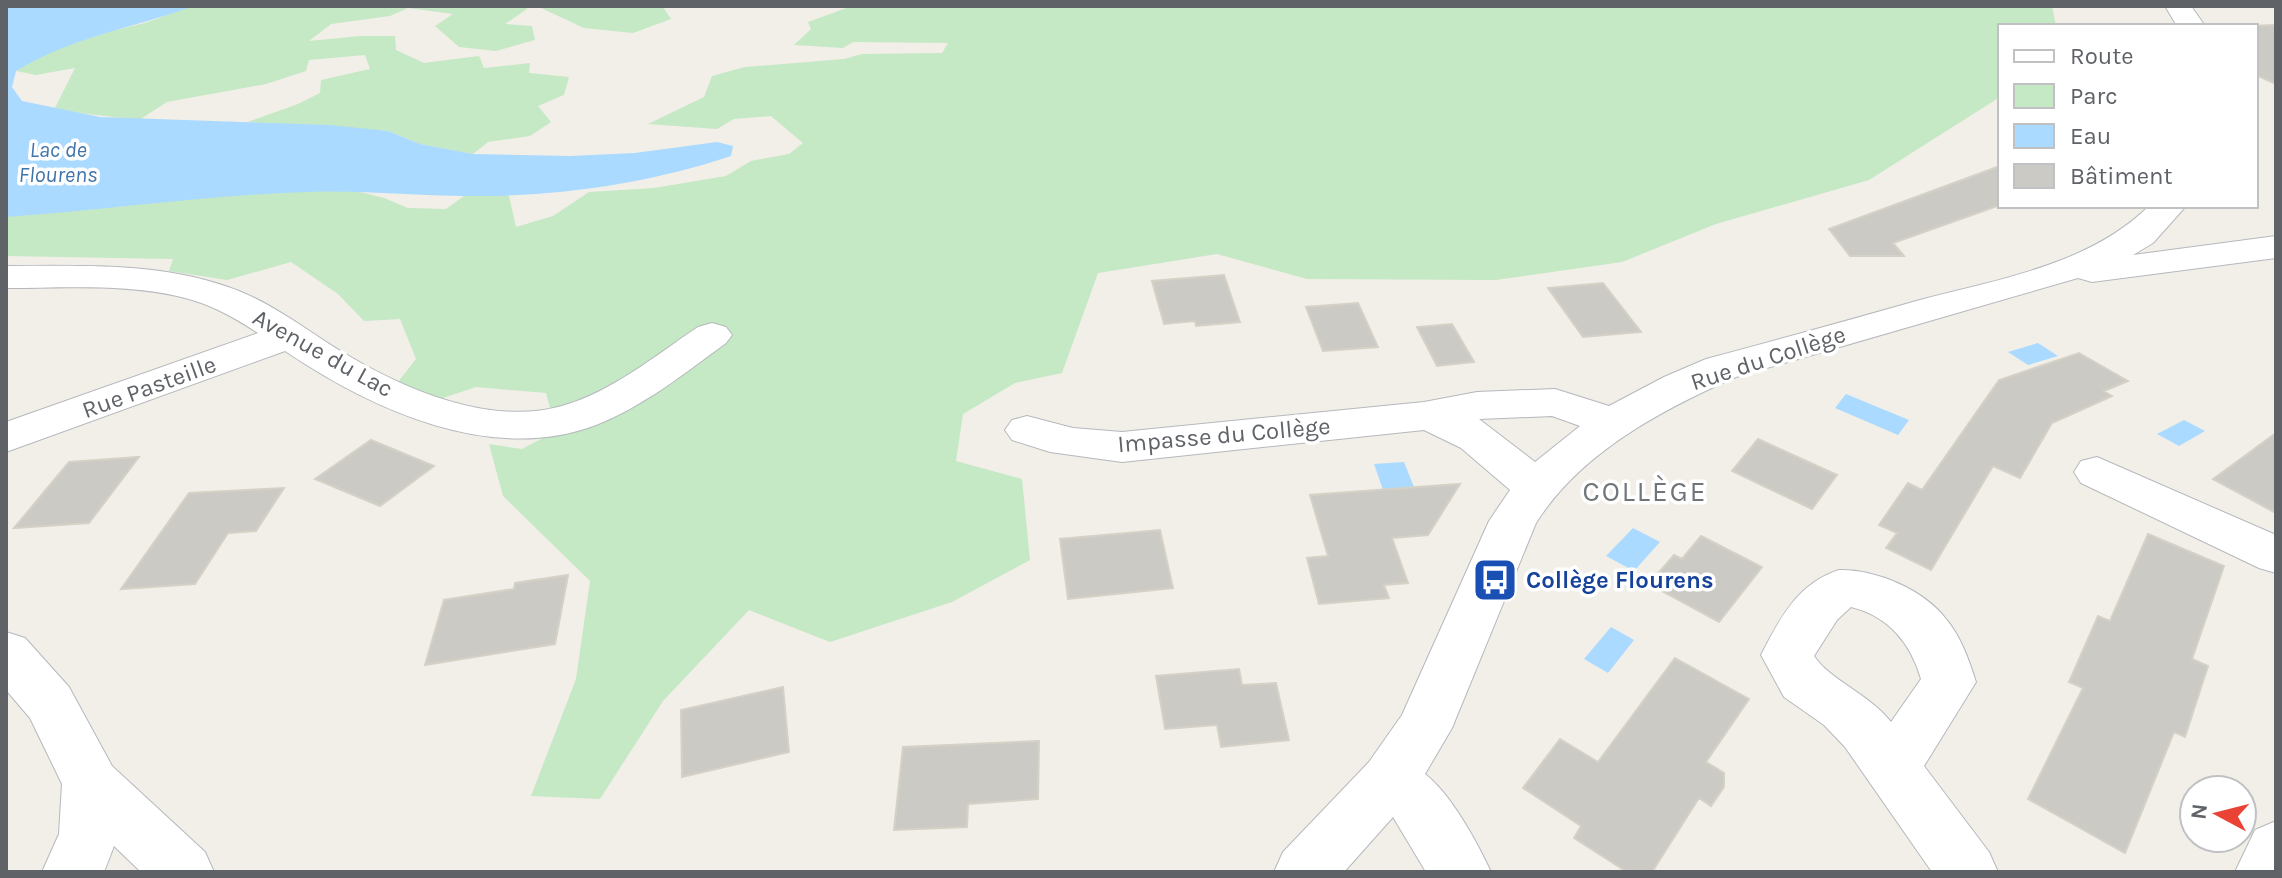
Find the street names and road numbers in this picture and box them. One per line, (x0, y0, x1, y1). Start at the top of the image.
street label: Avenue du Lac (248, 303, 398, 403)
street label: Rue du Collège (1687, 320, 1849, 396)
street label: Rue Pasteille (78, 350, 220, 424)
street label: Impasse du Collège (1116, 412, 1332, 458)

